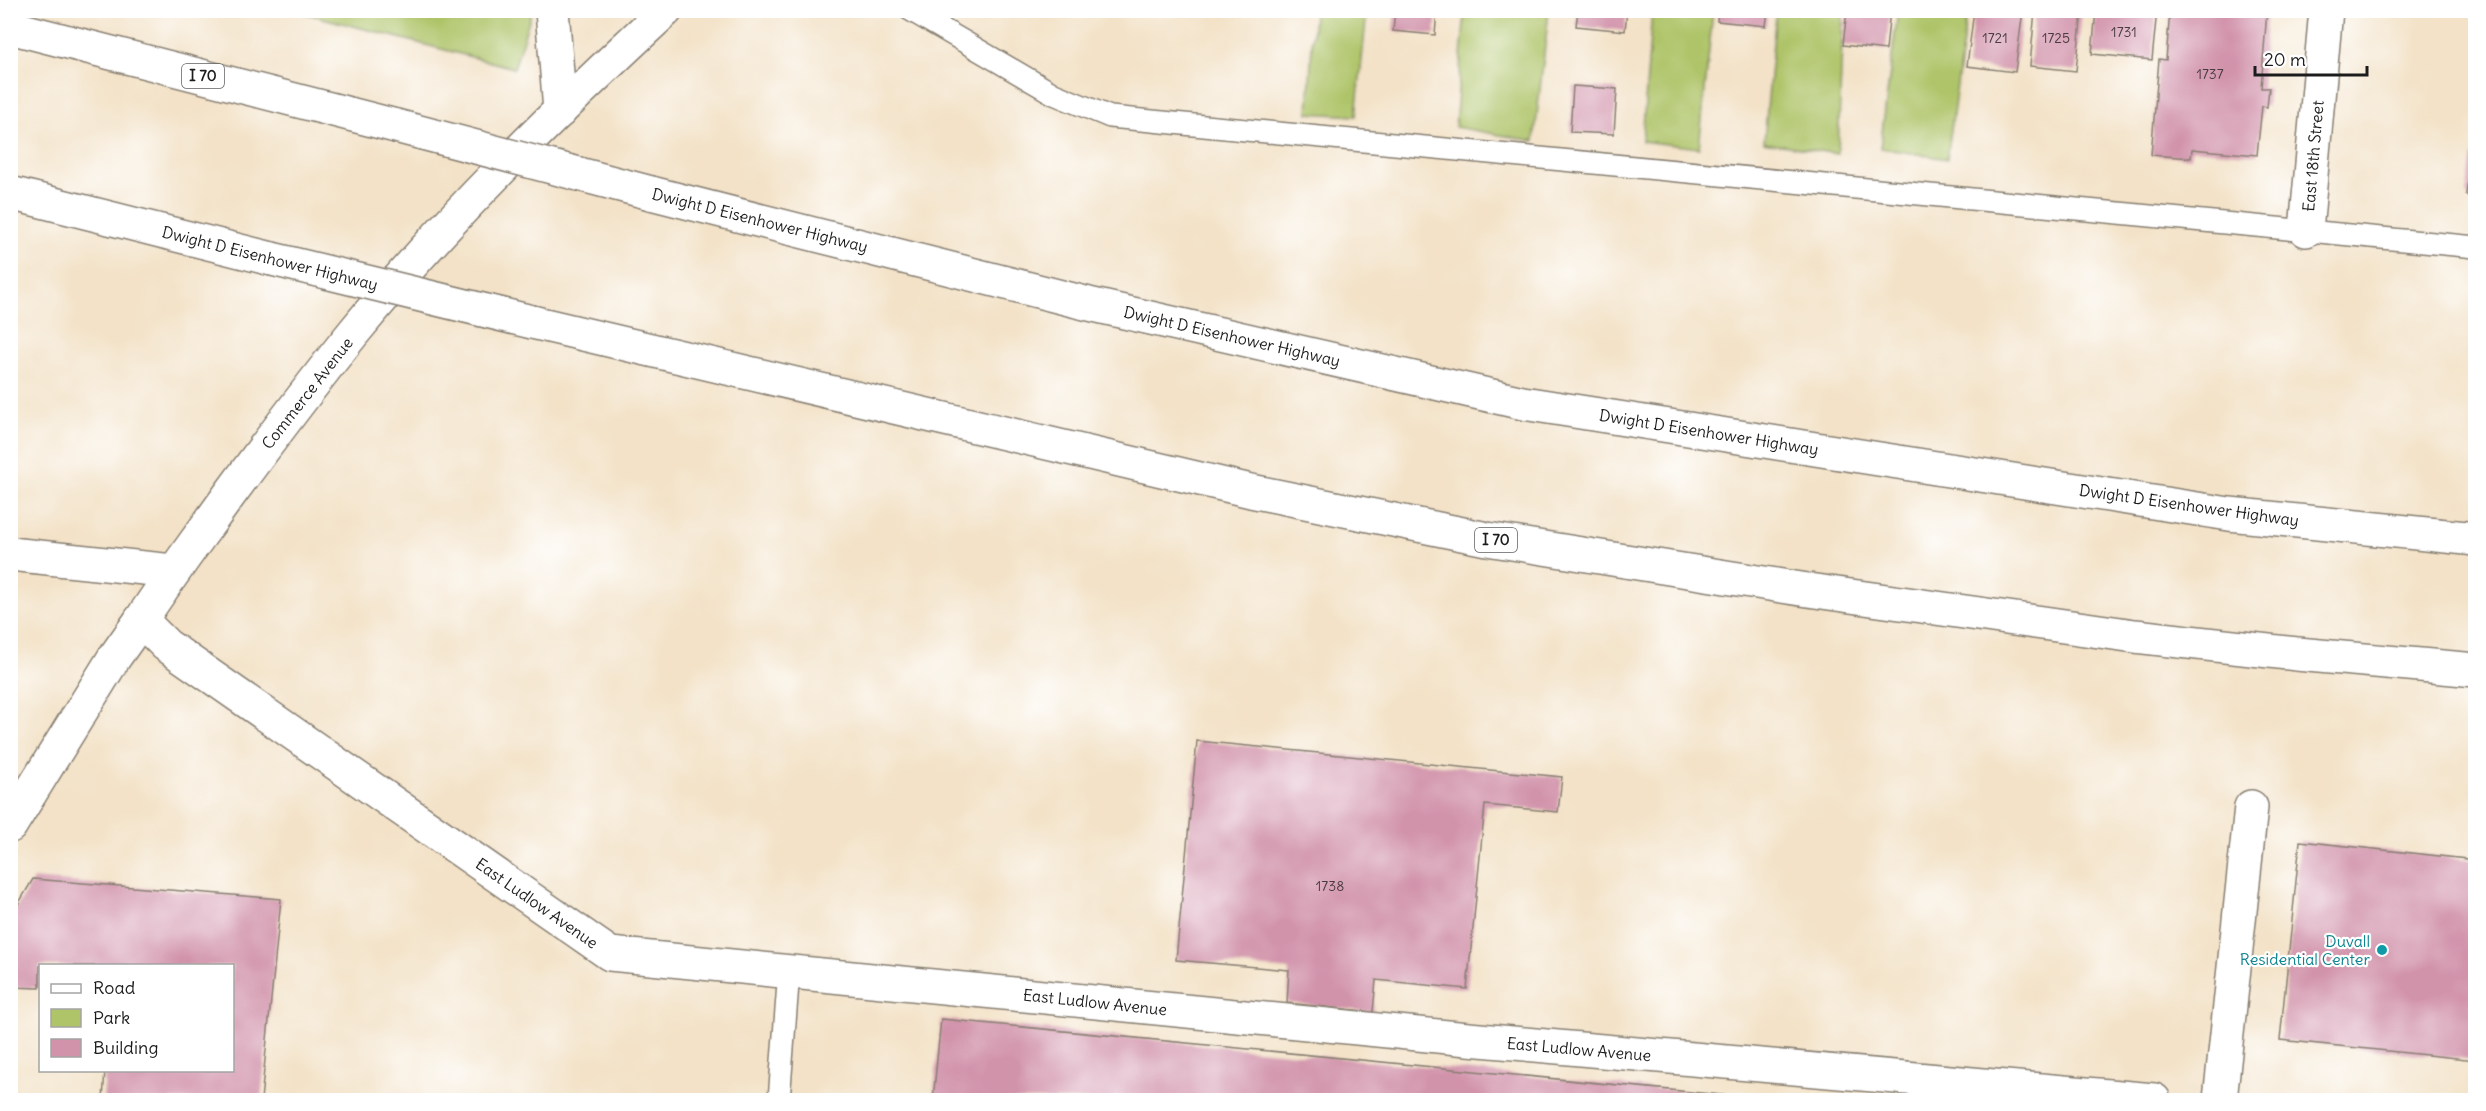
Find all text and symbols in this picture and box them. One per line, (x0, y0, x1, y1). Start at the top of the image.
house number: 1731 (2111, 23, 2137, 41)
house number: 1721 (1982, 29, 2008, 47)
house number: 1725 (2042, 29, 2070, 47)
scale bar (2255, 39, 2368, 77)
text: 20 m (2264, 48, 2306, 71)
road number: I 70 (182, 64, 224, 88)
house number: 1737 (2196, 65, 2224, 83)
street label: East 18th Street (2298, 99, 2328, 212)
street label: Dwight D Eisenhower Highway (650, 183, 870, 257)
street label: Dwight D Eisenhower Highway (160, 221, 380, 295)
street label: Dwight D Eisenhower Highway (1122, 301, 1342, 371)
street label: Commerce Avenue (257, 333, 357, 453)
street label: Dwight D Eisenhower Highway (1598, 405, 1820, 459)
street label: Dwight D Eisenhower Highway (2078, 480, 2300, 530)
road number: I 70 (1475, 528, 1517, 552)
street label: East Ludlow Avenue (472, 853, 602, 953)
house number: 1738 (1316, 877, 1344, 895)
place label: Duvall Residential Center (2240, 931, 2370, 969)
marker: Duvall Residential Center (2375, 943, 2389, 957)
legend (39, 964, 234, 1072)
text: Road (93, 976, 136, 999)
street label: East Ludlow Avenue (1022, 984, 1168, 1020)
text: Park (93, 1006, 130, 1029)
street label: East Ludlow Avenue (1506, 1033, 1652, 1065)
text: Building (93, 1036, 158, 1059)

